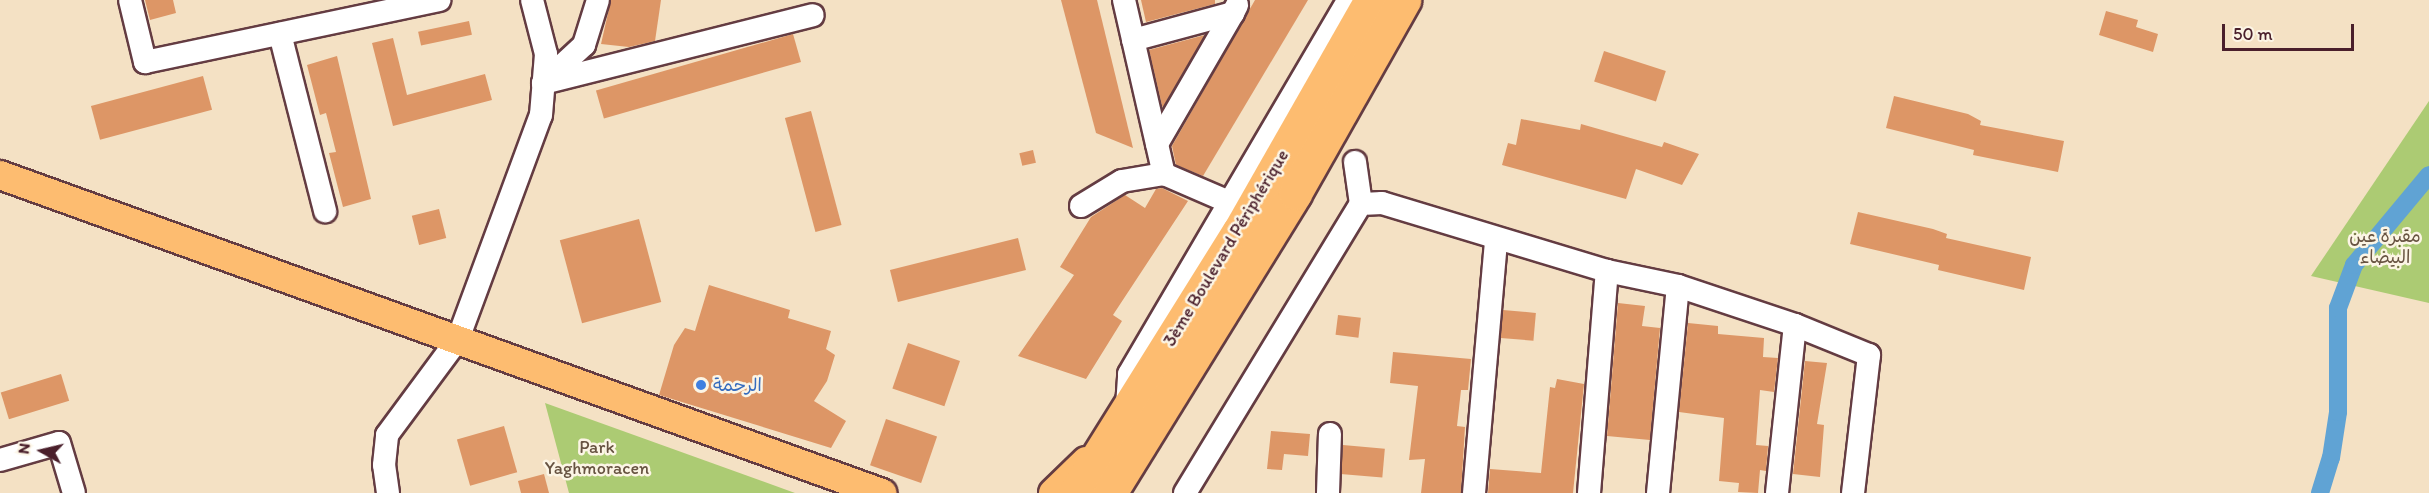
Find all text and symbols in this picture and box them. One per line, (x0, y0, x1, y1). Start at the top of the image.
scale bar (2225, 12, 2357, 50)
text: 50 m (2233, 23, 2273, 45)
street label: 3ème Boulevard Périphérique (1159, 146, 1293, 350)
park label: مقبرة عين البيضاء (2349, 226, 2421, 268)
place label: الرحمة (713, 374, 762, 396)
marker: الرحمة (694, 378, 708, 392)
north arrow (12, 421, 72, 481)
park label: Park Yaghmoracen (545, 437, 649, 480)
text: N (14, 442, 34, 455)

